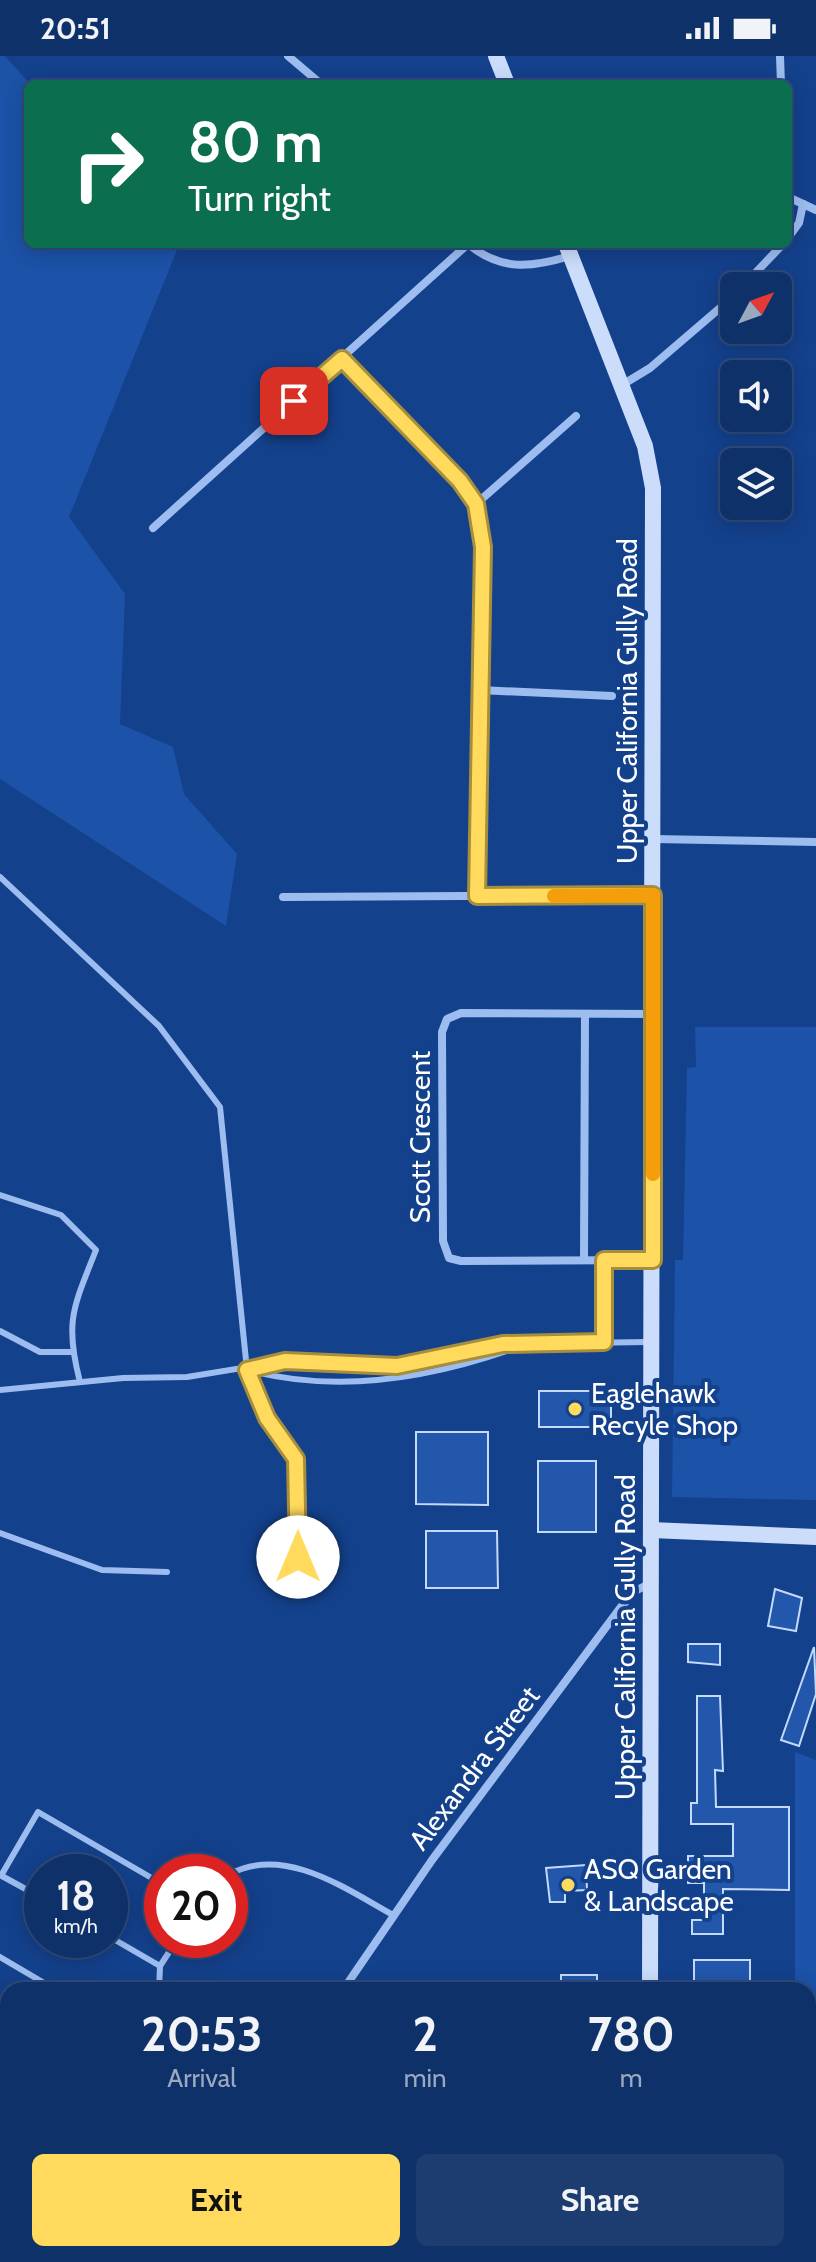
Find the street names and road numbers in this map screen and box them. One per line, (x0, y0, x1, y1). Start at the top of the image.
street label: Upper California Gully Road (610, 538, 644, 864)
street label: Scott Crescent (403, 1051, 437, 1223)
street label: Upper California Gully Road (608, 1474, 642, 1800)
street label: Alexandra Street (401, 1680, 547, 1856)

